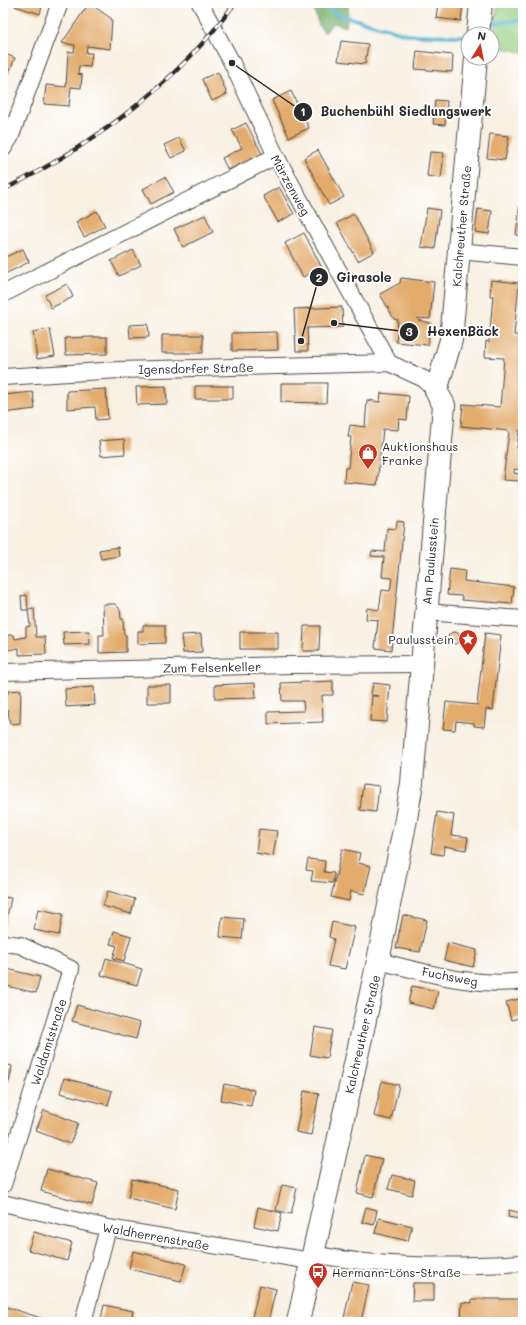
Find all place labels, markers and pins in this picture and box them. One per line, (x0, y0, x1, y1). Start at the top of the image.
callout: Buchenbühl Siedlungswerk (293, 99, 500, 124)
callout: Girasole (309, 265, 399, 290)
callout: HexenBäck (399, 319, 507, 344)
place label: Auktionshaus Franke (382, 438, 459, 468)
shop icon: Auktionshaus Franke (357, 442, 379, 470)
place icon: Paulusstein (457, 628, 479, 656)
place label: Paulusstein (388, 631, 454, 647)
bus stop icon: Hermann-Löns-Straße (307, 1261, 329, 1289)
place label: Hermann-Löns-Straße (332, 1264, 461, 1280)

